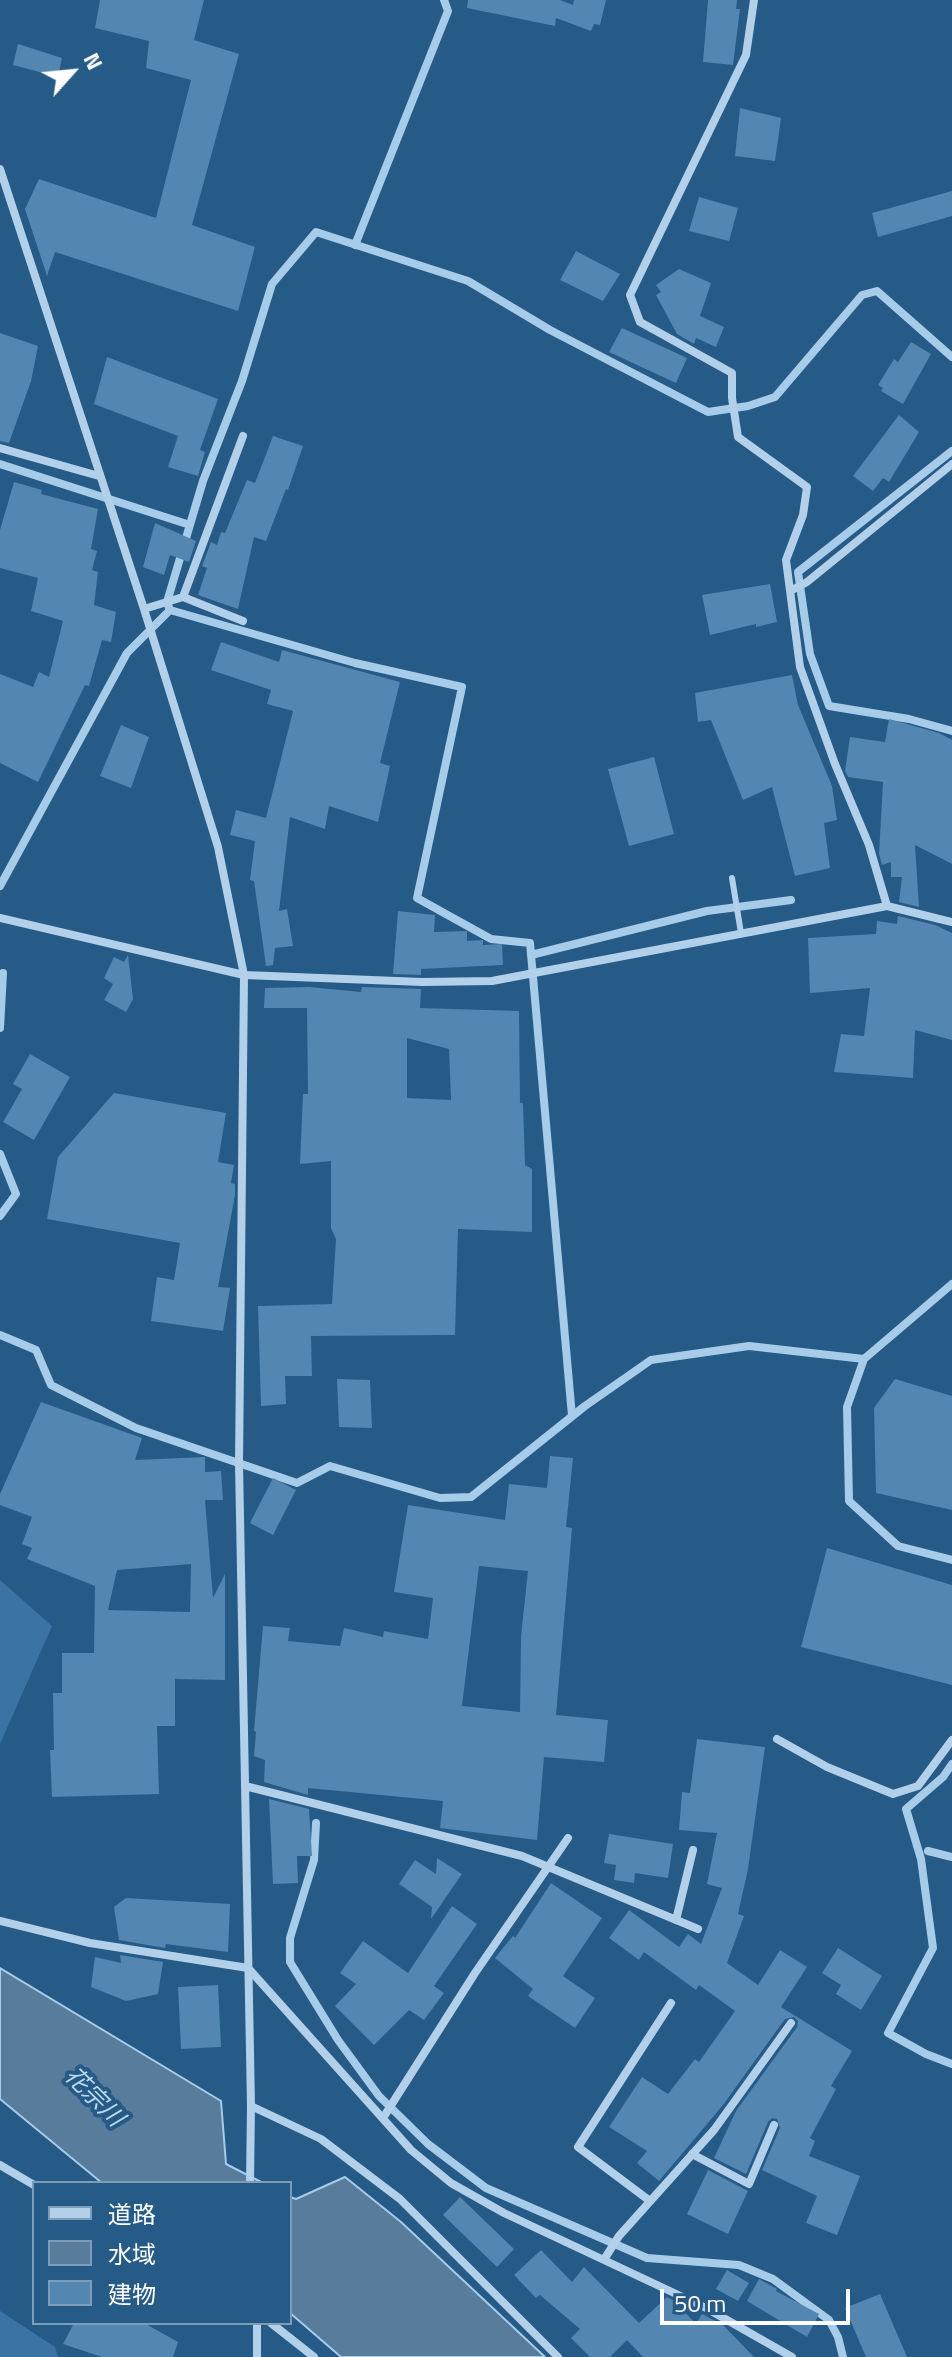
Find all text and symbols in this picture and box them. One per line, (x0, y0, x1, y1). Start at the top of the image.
north arrow (32, 32, 112, 112)
text: N (75, 47, 112, 76)
water label: 花宗川 (57, 2062, 129, 2134)
legend (32, 2181, 292, 2325)
text: 道路 (108, 2196, 156, 2232)
text: 水域 (108, 2236, 156, 2272)
scale bar (664, 2273, 854, 2323)
text: 建物 (108, 2276, 156, 2312)
text: 50 m (674, 2285, 726, 2321)

